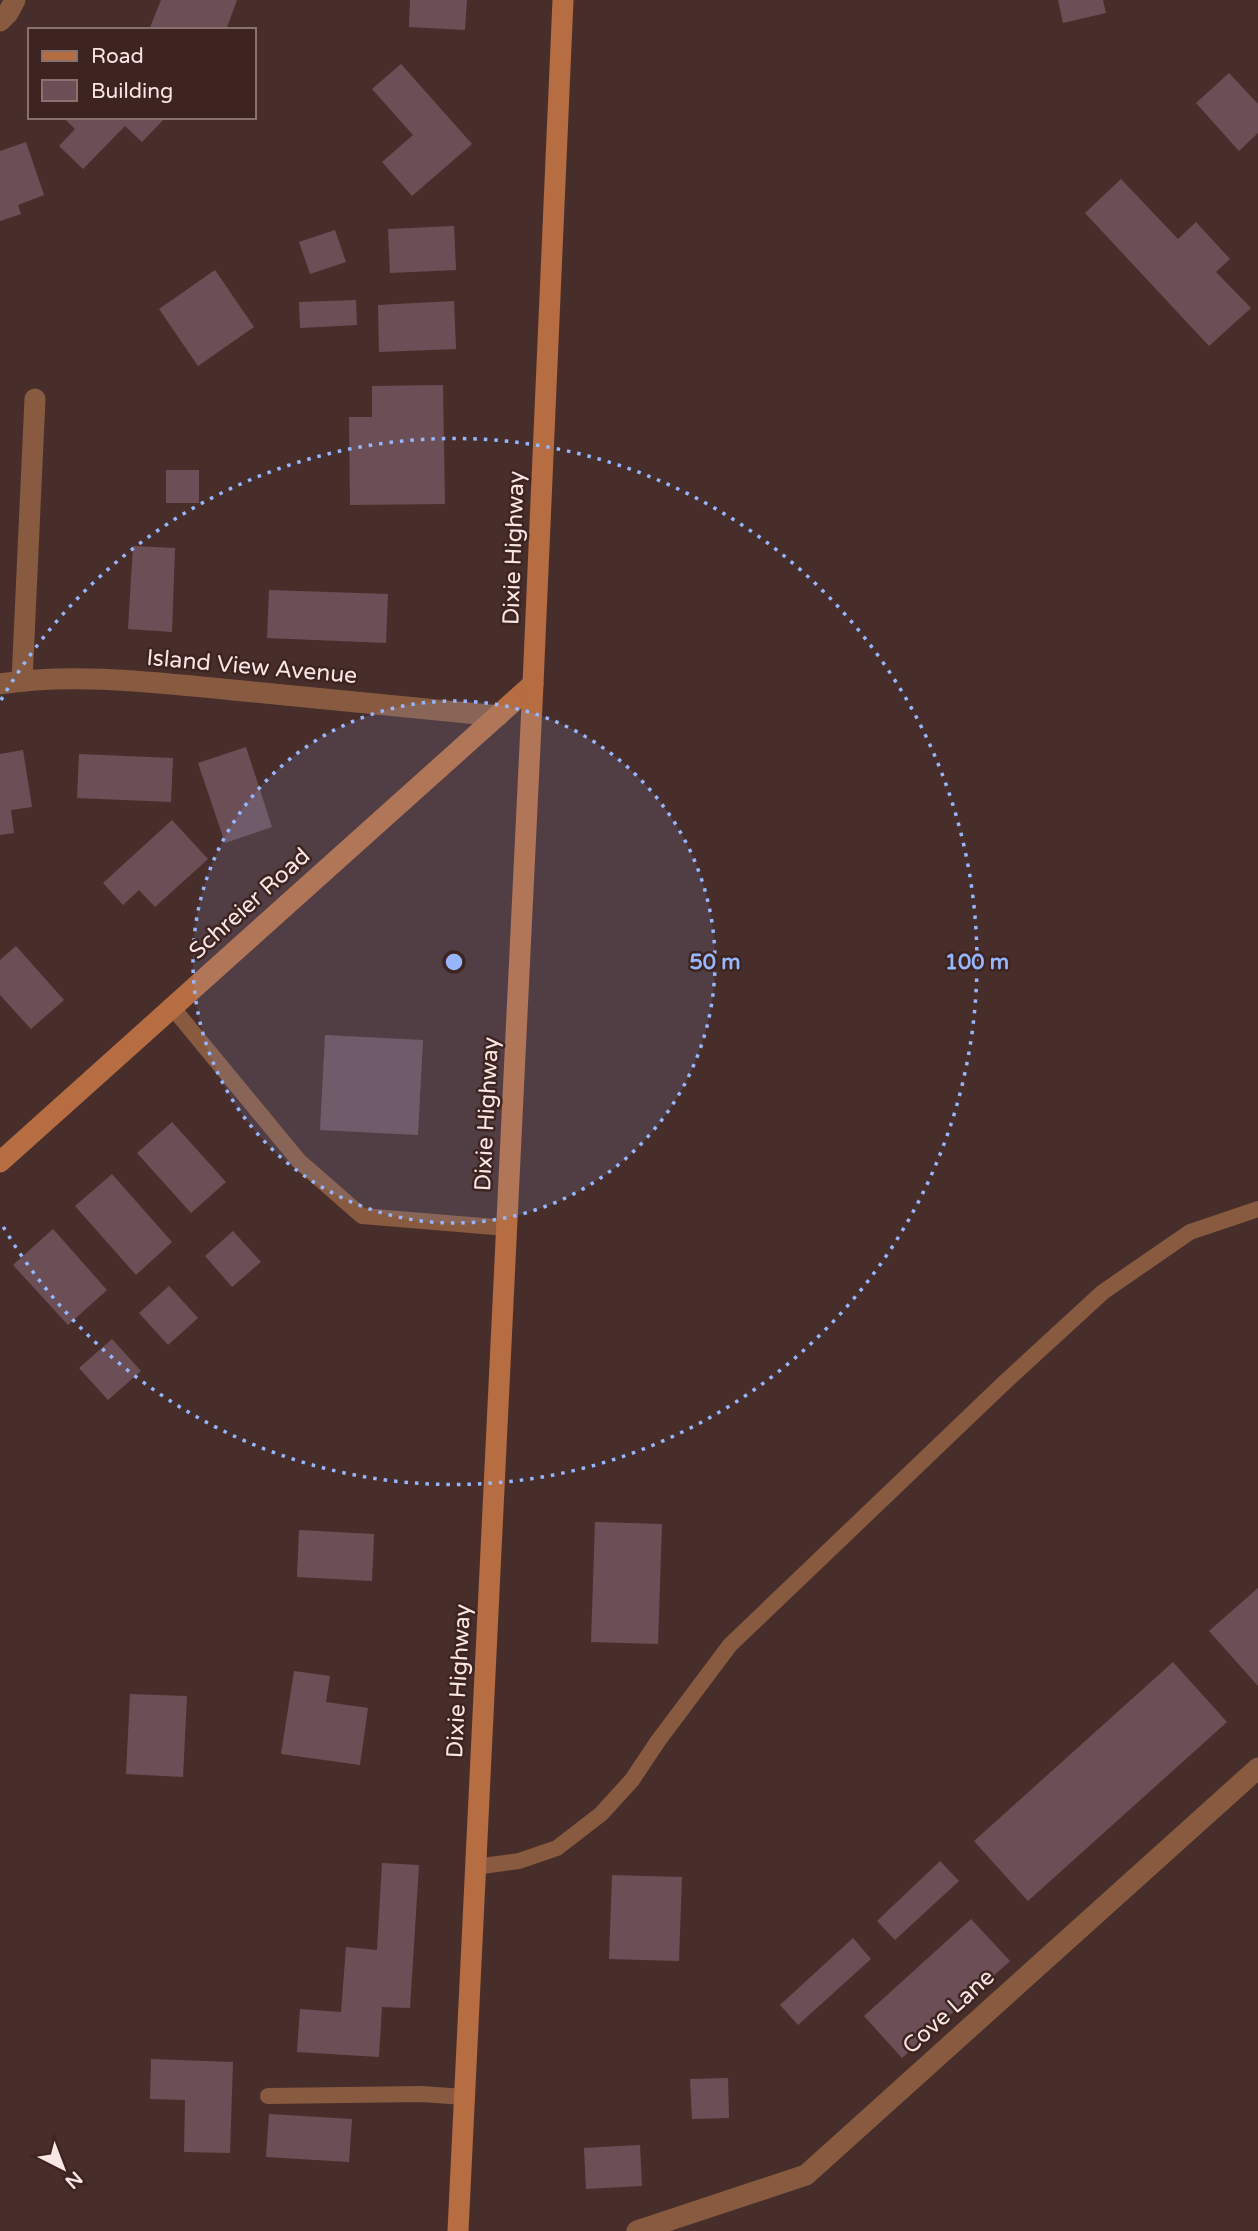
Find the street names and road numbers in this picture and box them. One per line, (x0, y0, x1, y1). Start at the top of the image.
street label: Dixie Highway (497, 470, 531, 626)
street label: Island View Avenue (145, 644, 358, 690)
street label: Schreier Road (183, 842, 316, 965)
street label: Dixie Highway (469, 1036, 505, 1192)
street label: Dixie Highway (441, 1603, 477, 1759)
street label: Cove Lane (897, 1963, 1000, 2060)

